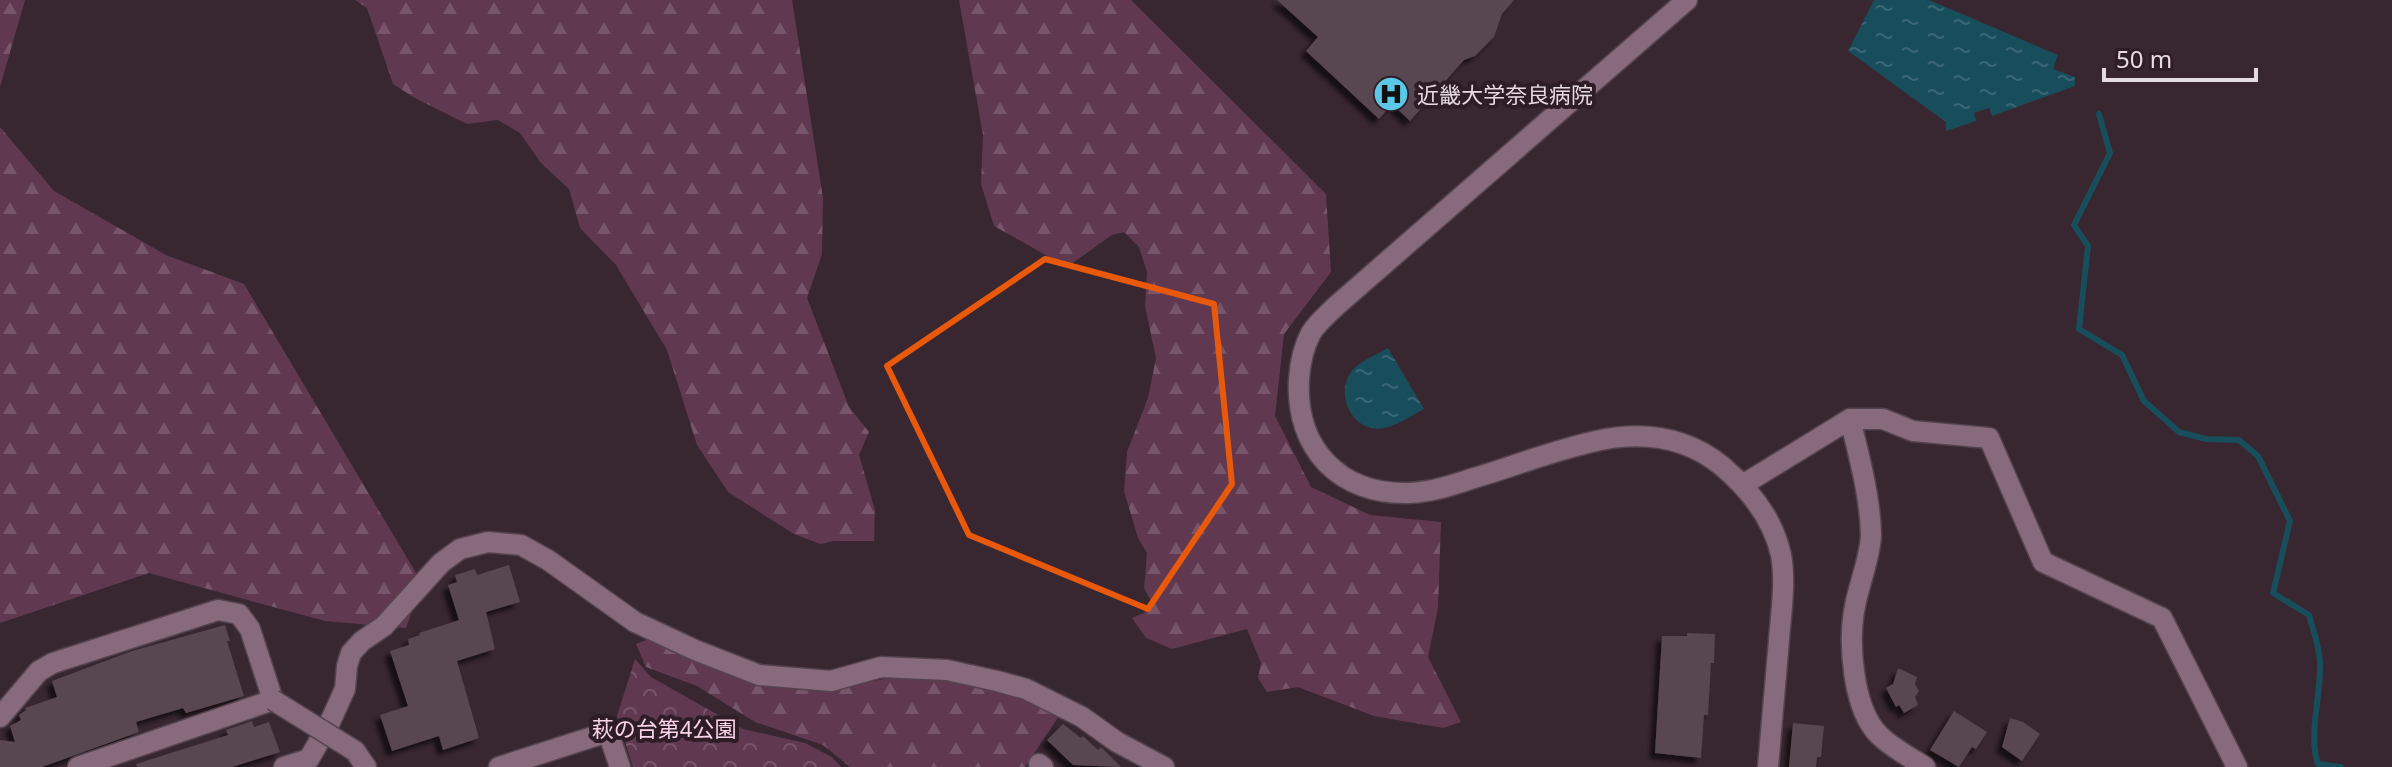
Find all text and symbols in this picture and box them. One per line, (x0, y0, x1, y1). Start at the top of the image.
scale bar (2104, 32, 2256, 82)
text: 50 m (2116, 42, 2172, 75)
hospital icon: 近畿大学奈良病院 (1372, 75, 1410, 113)
place label: 近畿大学奈良病院 (1417, 79, 1593, 109)
park label: 萩の台第4公園 (592, 713, 736, 743)

